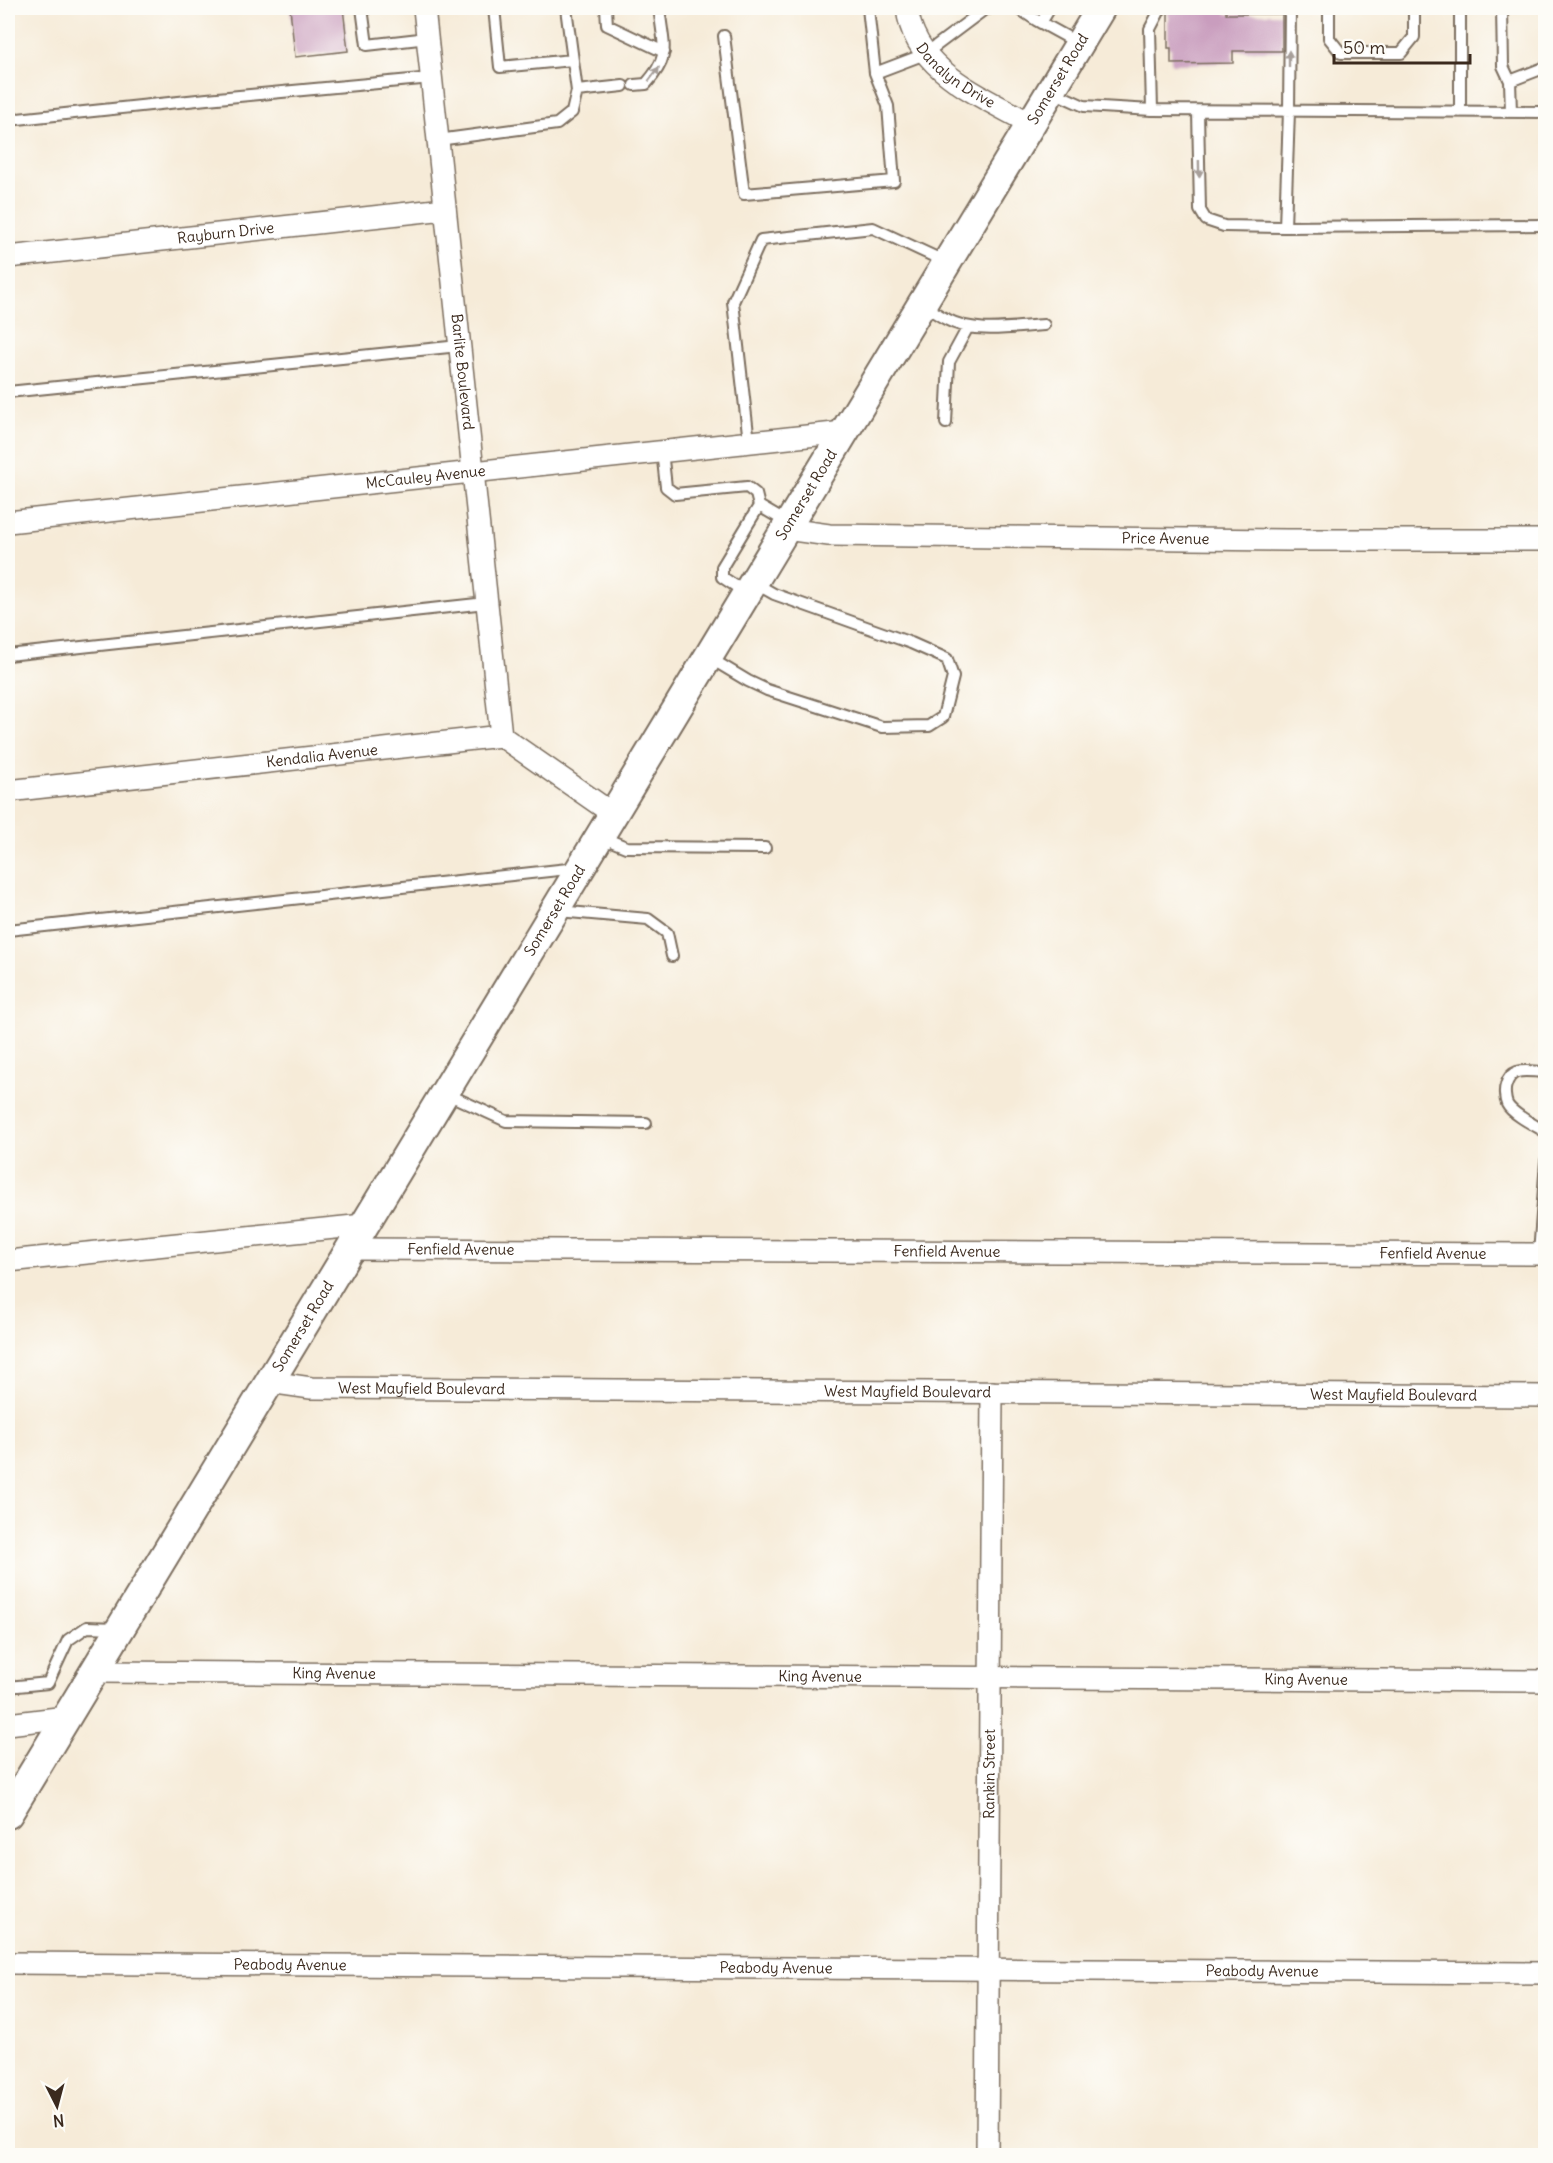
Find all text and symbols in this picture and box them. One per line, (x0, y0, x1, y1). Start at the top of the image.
scale bar (1334, 27, 1470, 65)
street label: Somerset Road (1023, 30, 1092, 128)
text: 50 m (1343, 36, 1385, 59)
street label: Danalyn Drive (912, 39, 999, 112)
one-way arrow (1284, 50, 1294, 69)
one-way arrow (648, 66, 660, 82)
one-way arrow (1194, 160, 1204, 179)
street label: Rayburn Drive (176, 218, 275, 247)
street label: Barlite Boulevard (447, 313, 479, 431)
street label: Somerset Road (771, 445, 841, 543)
street label: McCauley Avenue (365, 461, 486, 492)
street label: Price Avenue (1122, 528, 1210, 548)
street label: Kendalia Avenue (265, 740, 379, 771)
street label: Somerset Road (520, 861, 589, 959)
street label: Fenfield Avenue (408, 1239, 514, 1259)
street label: Fenfield Avenue (894, 1241, 1000, 1261)
street label: Fenfield Avenue (1380, 1243, 1486, 1263)
street label: Somerset Road (268, 1277, 338, 1375)
street label: West Mayfield Boulevard (338, 1378, 505, 1398)
street label: West Mayfield Boulevard (824, 1381, 991, 1401)
street label: West Mayfield Boulevard (1310, 1384, 1477, 1405)
street label: King Avenue (292, 1663, 376, 1683)
street label: King Avenue (778, 1666, 862, 1686)
street label: King Avenue (1264, 1669, 1348, 1689)
street label: Rankin Street (979, 1729, 999, 1819)
street label: Peabody Avenue (233, 1954, 347, 1974)
street label: Peabody Avenue (719, 1958, 833, 1977)
street label: Peabody Avenue (1205, 1961, 1319, 1981)
north arrow (27, 2076, 87, 2136)
text: N (52, 2110, 65, 2131)

